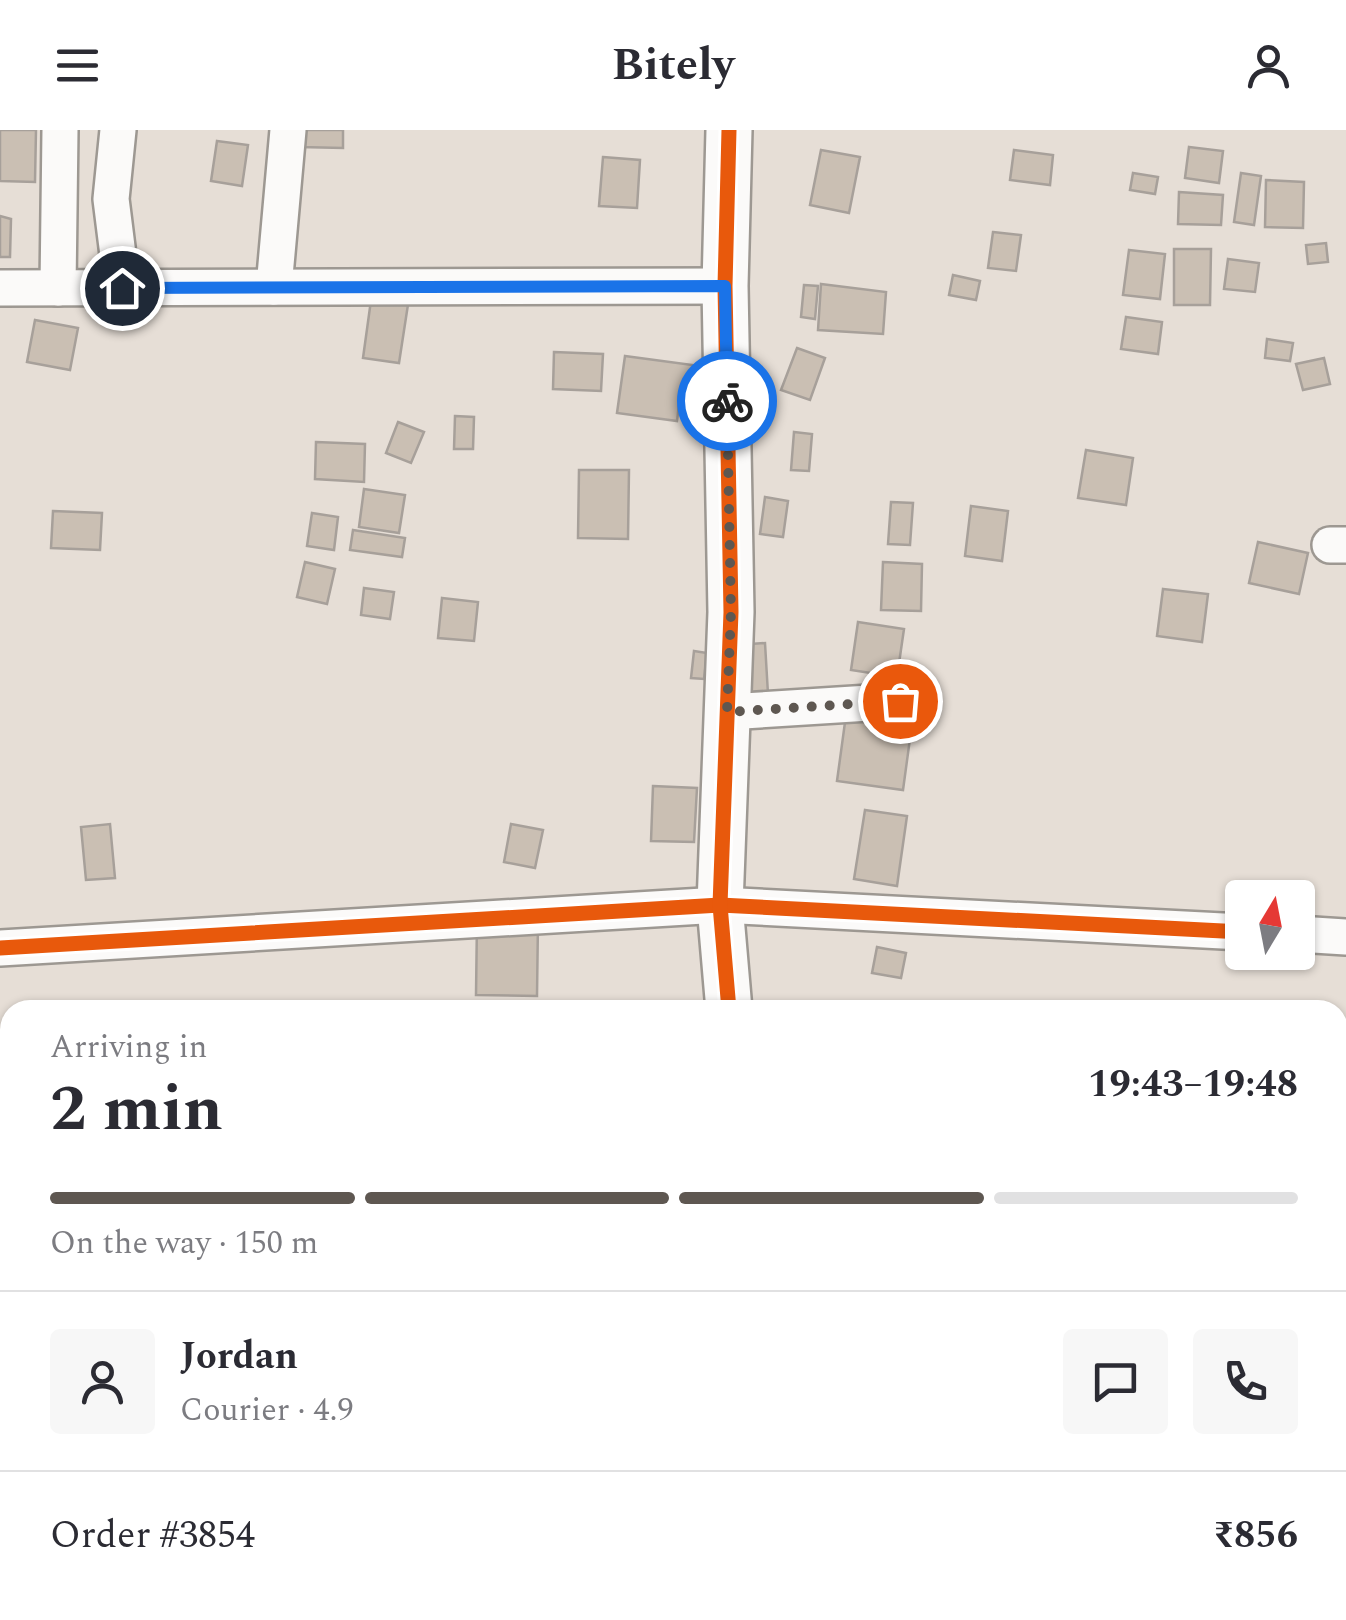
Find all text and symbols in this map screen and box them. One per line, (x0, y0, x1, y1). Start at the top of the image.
text: Bitely (612, 31, 734, 100)
icon: menu (50, 38, 105, 93)
icon: person (1241, 38, 1296, 93)
pin (80, 246, 165, 331)
icon: home (95, 261, 150, 316)
courier (677, 351, 777, 451)
icon: bike (700, 374, 755, 429)
pin (858, 659, 943, 744)
icon: bag (873, 674, 928, 729)
north arrow (1225, 880, 1315, 970)
map controls (1225, 880, 1315, 970)
text: Arriving in (50, 1023, 207, 1072)
text: 19:43–19:48 (1088, 1056, 1298, 1114)
text: 2 min (50, 1060, 223, 1159)
text: On the way · 150 m (50, 1219, 318, 1268)
text: Jordan (180, 1328, 298, 1386)
button: person (50, 1329, 155, 1434)
button: chat (1063, 1329, 1168, 1434)
button: phone (1193, 1329, 1298, 1434)
text: Courier · 4.9 (180, 1386, 353, 1435)
text: Order #3854 (50, 1507, 255, 1565)
text: ₹856 (1213, 1507, 1298, 1565)

